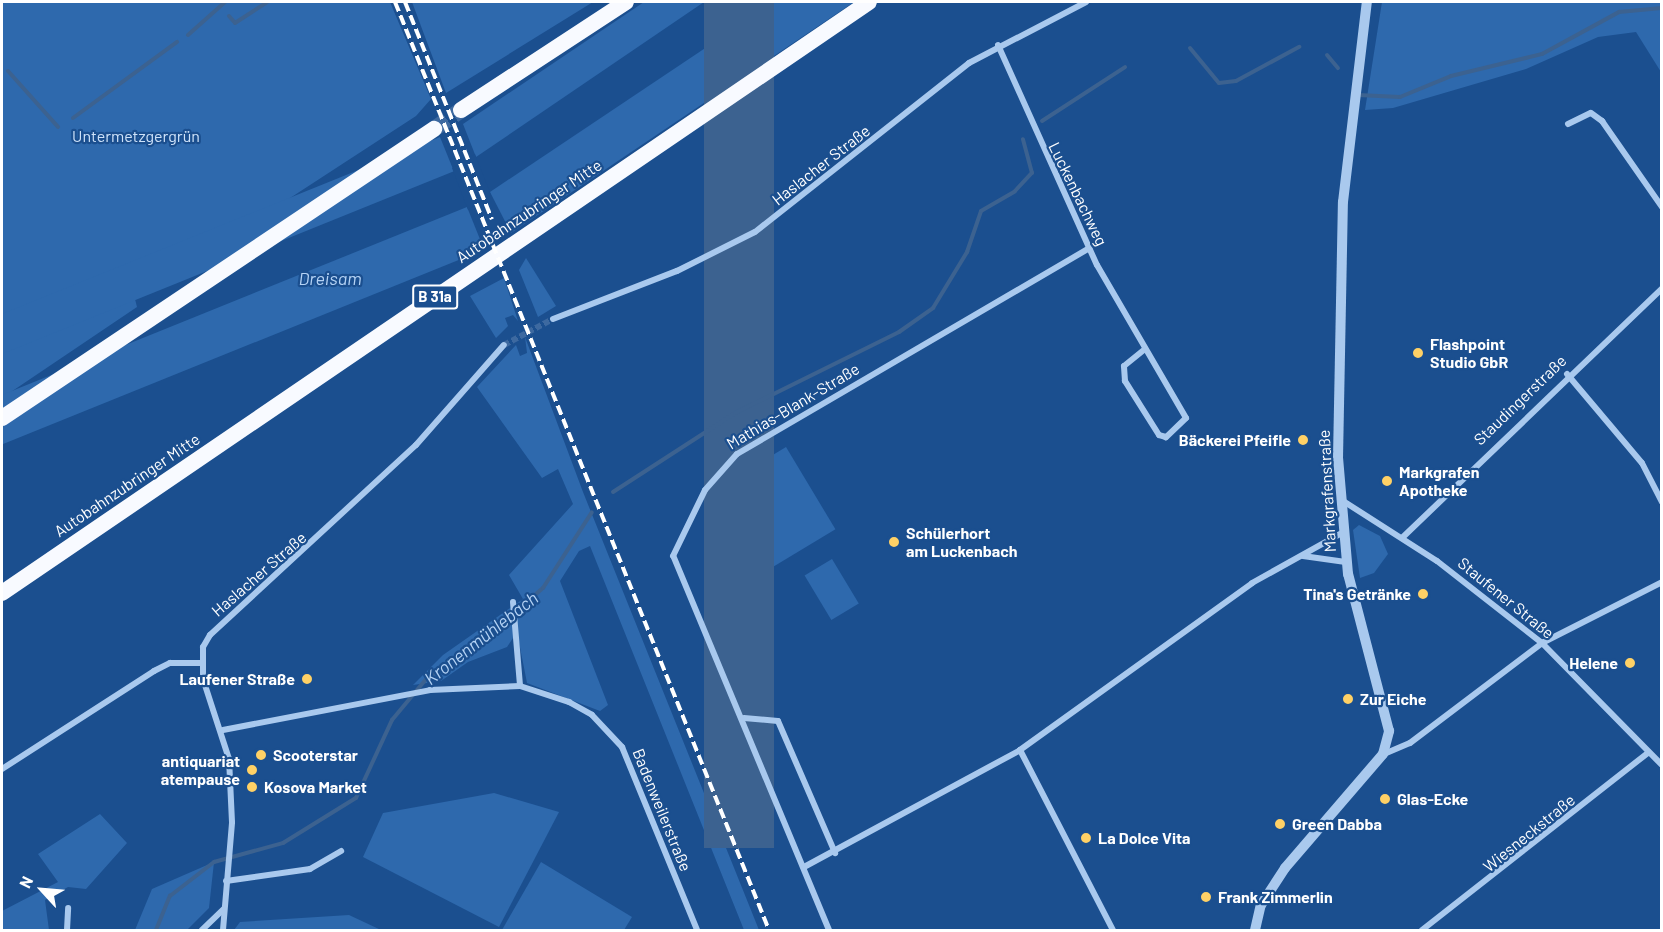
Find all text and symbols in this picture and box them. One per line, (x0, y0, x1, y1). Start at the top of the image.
street label: Haslacher Straße (768, 121, 874, 209)
park label: Untermetzgergrün (72, 126, 200, 146)
street label: Luckenbachweg (1045, 139, 1111, 249)
street label: Autobahnzubringer Mitte (453, 155, 605, 267)
water label: Dreisam (298, 267, 362, 289)
road number: B 31a (411, 285, 459, 309)
place label: Flashpoint Studio GbR (1430, 334, 1508, 372)
marker: Flashpoint Studio GbR (1411, 346, 1425, 360)
street label: Staudingerstraße (1470, 351, 1570, 449)
street label: Mathias-Blank-Straße (723, 359, 863, 453)
street label: Autobahnzubringer Mitte (51, 429, 203, 541)
street label: Markgrafenstraße (1314, 429, 1340, 553)
place label: Bäckerei Pfeifle (1179, 430, 1291, 450)
marker: Bäckerei Pfeifle (1296, 433, 1310, 447)
place label: Markgrafen Apotheke (1399, 462, 1479, 500)
marker: Markgrafen Apotheke (1380, 474, 1394, 488)
place label: Schülerhort am Luckenbach (906, 523, 1018, 561)
street label: Haslacher Straße (208, 528, 310, 620)
marker: Schülerhort am Luckenbach (887, 535, 901, 549)
street label: Staufener Straße (1454, 553, 1558, 643)
place label: Tina's Getränke (1303, 584, 1411, 604)
water label: Kronenmühlebach (420, 587, 542, 689)
marker: Tina's Getränke (1416, 587, 1430, 601)
place label: Helene (1569, 653, 1618, 673)
marker: Helene (1623, 656, 1637, 670)
place label: Laufener Straße (179, 669, 295, 689)
marker: Laufener Straße (300, 672, 314, 686)
place label: Zur Eiche (1360, 689, 1426, 709)
marker: Zur Eiche (1341, 692, 1355, 706)
place label: Scooterstar (273, 745, 358, 765)
street label: Badenweilerstraße (629, 746, 695, 874)
marker: Scooterstar (254, 748, 268, 762)
place label: antiquariat atempause (161, 751, 240, 789)
marker: antiquariat atempause (245, 763, 259, 777)
place label: Kosova Market (264, 777, 367, 797)
marker: Kosova Market (245, 780, 259, 794)
place label: Glas-Ecke (1397, 789, 1468, 809)
street label: Wiesneckstraße (1479, 790, 1579, 876)
marker: Glas-Ecke (1378, 792, 1392, 806)
place label: Green Dabba (1292, 814, 1382, 834)
marker: Green Dabba (1273, 817, 1287, 831)
place label: La Dolce Vita (1098, 828, 1190, 848)
marker: La Dolce Vita (1079, 831, 1093, 845)
north arrow (12, 860, 72, 920)
text: N (14, 873, 36, 891)
place label: Frank Zimmerlin (1218, 887, 1333, 907)
marker: Frank Zimmerlin (1199, 890, 1213, 904)

